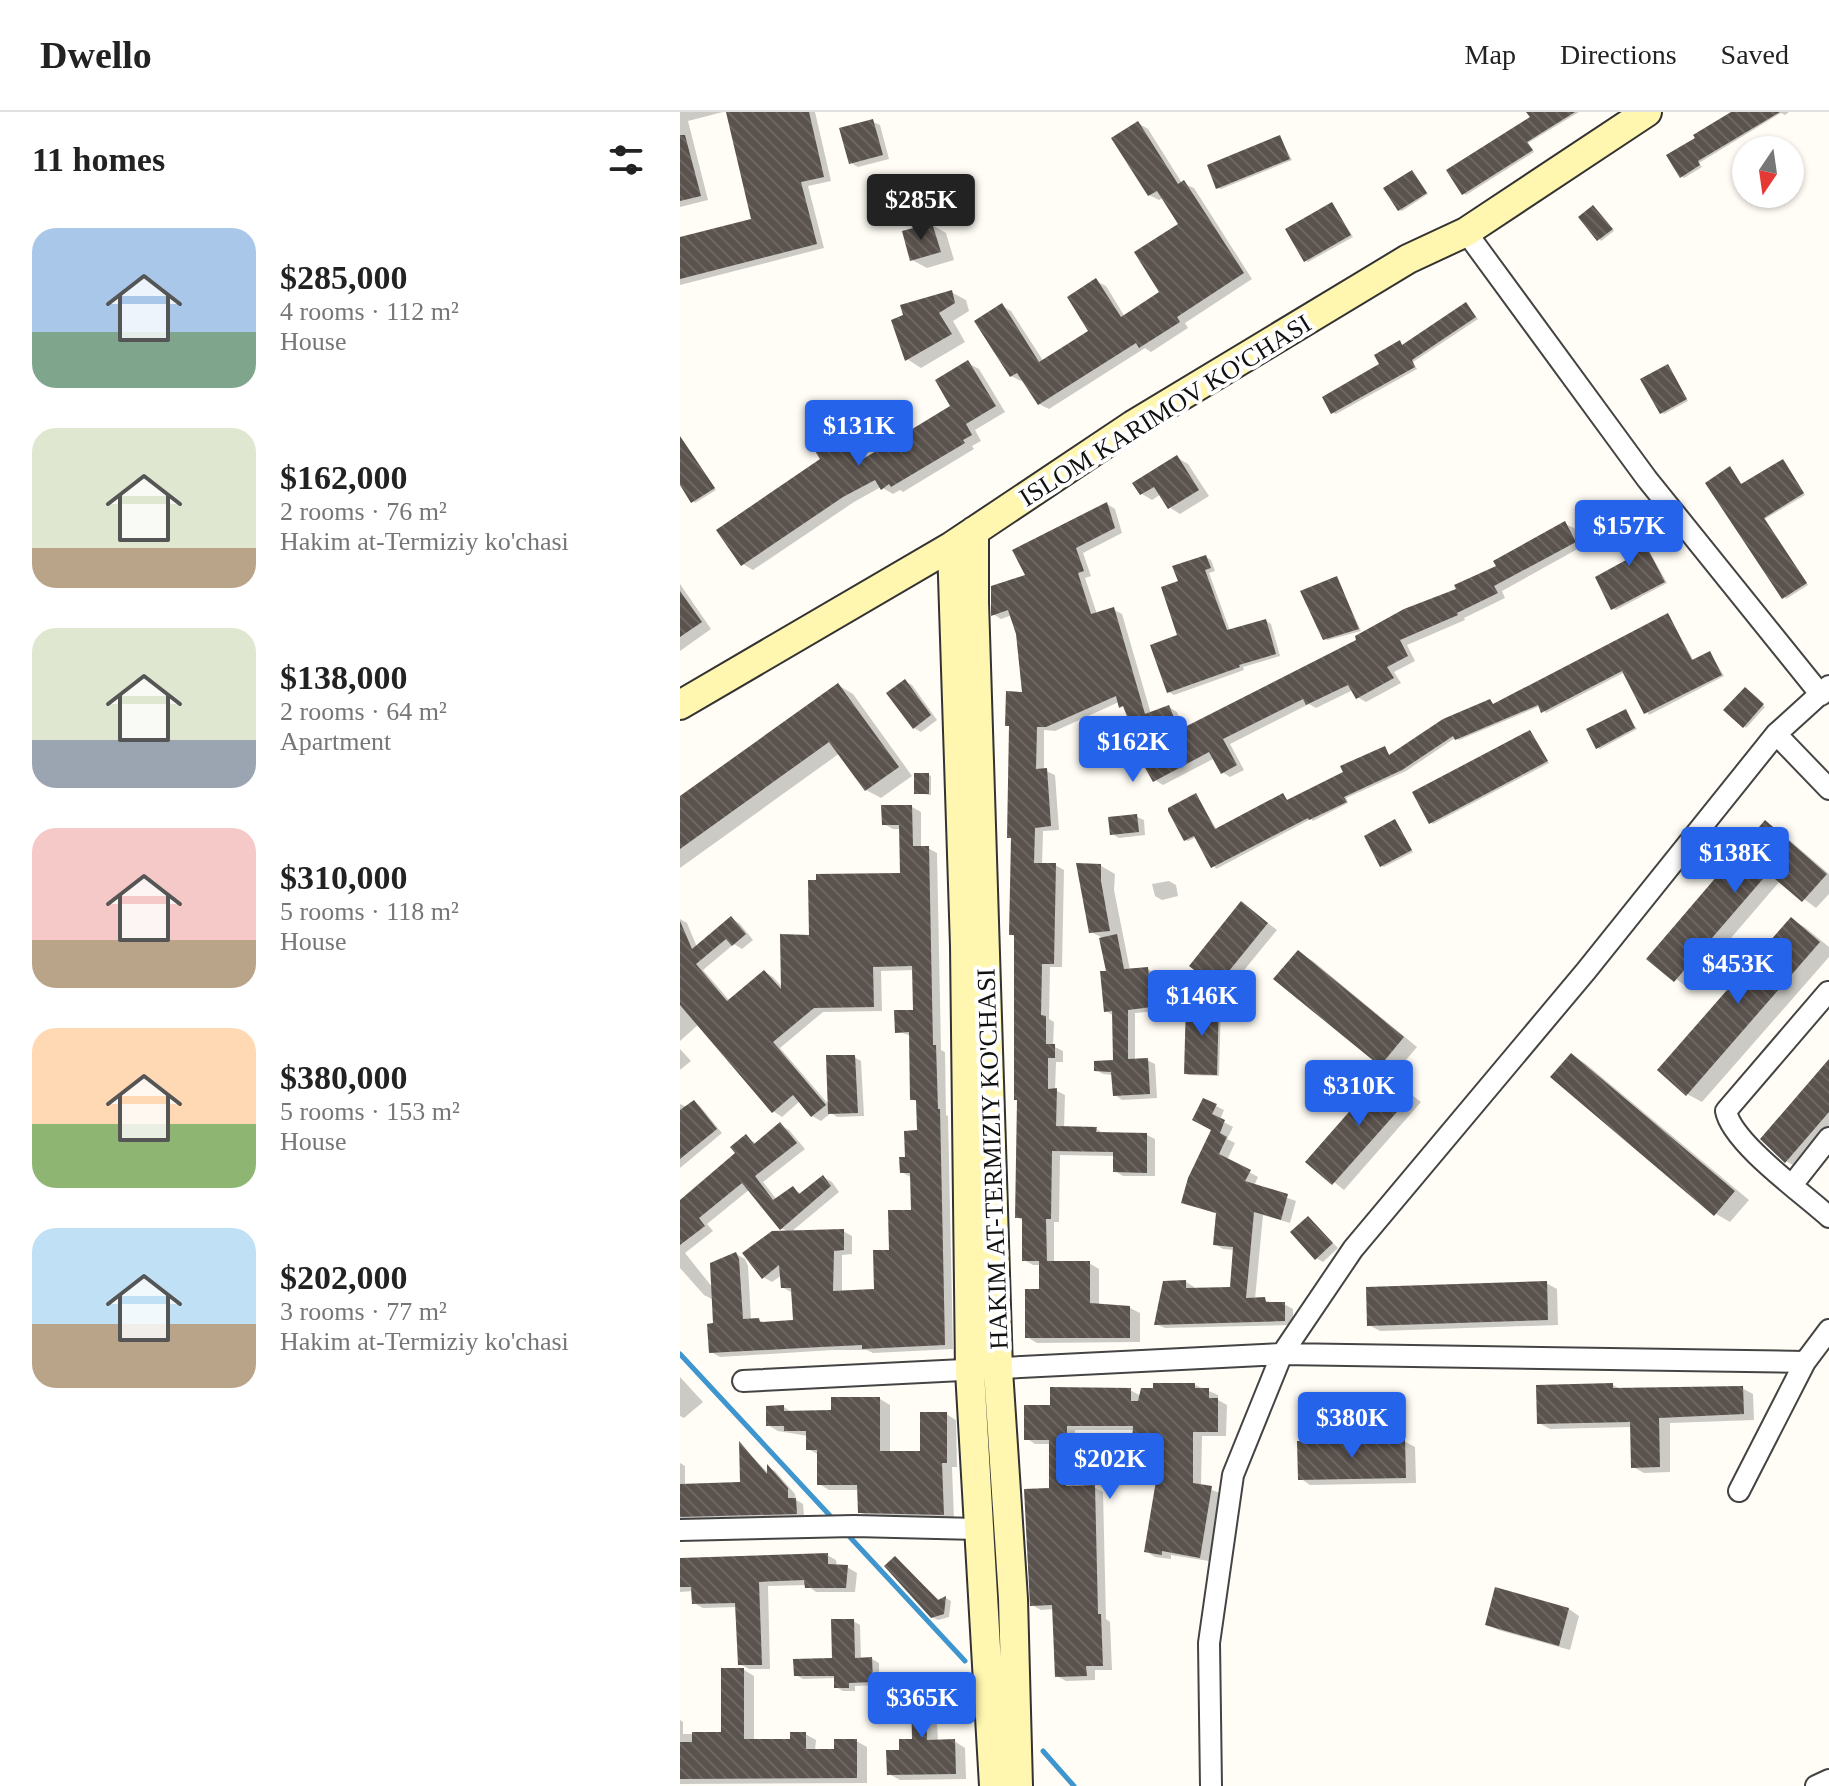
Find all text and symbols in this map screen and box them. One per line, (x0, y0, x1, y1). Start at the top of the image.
text: Dwello (40, 34, 152, 76)
text: Map (1465, 39, 1516, 70)
text: Directions (1560, 39, 1677, 70)
text: Saved (1721, 39, 1789, 70)
north arrow (1732, 136, 1804, 208)
map controls (1732, 136, 1804, 208)
icon: filters (604, 138, 648, 182)
text: 11 homes (32, 141, 165, 178)
pin: $285K (865, 174, 977, 242)
text: $285K (885, 185, 957, 214)
text: $285,000 (280, 259, 408, 296)
icon: home (96, 260, 192, 356)
text: 4 rooms · 112 m² (280, 297, 459, 326)
street label: ISLOM KARIMOV KO'CHASI (1014, 309, 1316, 512)
text: House (280, 327, 346, 356)
pin: $131K (803, 400, 915, 468)
text: $131K (823, 411, 895, 440)
text: $162,000 (280, 459, 408, 496)
icon: home (96, 460, 192, 556)
text: 2 rooms · 76 m² (280, 497, 447, 526)
pin: $157K (1573, 500, 1685, 568)
text: $157K (1593, 511, 1665, 540)
text: Hakim at-Termiziy ko'chasi (280, 527, 569, 556)
text: $138,000 (280, 659, 408, 696)
icon: home (96, 660, 192, 756)
text: 2 rooms · 64 m² (280, 697, 447, 726)
pin: $162K (1077, 716, 1189, 784)
text: Apartment (280, 727, 391, 756)
text: $162K (1097, 727, 1169, 756)
pin: $138K (1679, 827, 1791, 895)
text: $138K (1699, 838, 1771, 867)
text: $310,000 (280, 859, 408, 896)
icon: home (96, 860, 192, 956)
text: 5 rooms · 118 m² (280, 897, 459, 926)
text: House (280, 927, 346, 956)
pin: $453K (1682, 938, 1794, 1006)
text: $453K (1702, 949, 1774, 978)
street label: HAKIM AT-TERMIZIY KO'CHASI (971, 968, 1014, 1350)
pin: $146K (1146, 970, 1258, 1038)
text: $146K (1166, 981, 1238, 1010)
text: $380,000 (280, 1059, 408, 1096)
icon: home (96, 1060, 192, 1156)
pin: $310K (1303, 1060, 1415, 1128)
text: $310K (1323, 1071, 1395, 1100)
text: 5 rooms · 153 m² (280, 1097, 460, 1126)
text: House (280, 1127, 346, 1156)
text: $202,000 (280, 1259, 408, 1296)
icon: home (96, 1260, 192, 1356)
text: 3 rooms · 77 m² (280, 1297, 447, 1326)
text: Hakim at-Termiziy ko'chasi (280, 1327, 569, 1356)
pin: $380K (1296, 1392, 1408, 1460)
text: $380K (1316, 1403, 1388, 1432)
pin: $202K (1054, 1433, 1166, 1501)
text: $202K (1074, 1444, 1146, 1473)
pin: $365K (866, 1672, 978, 1740)
text: $365K (886, 1683, 958, 1712)

